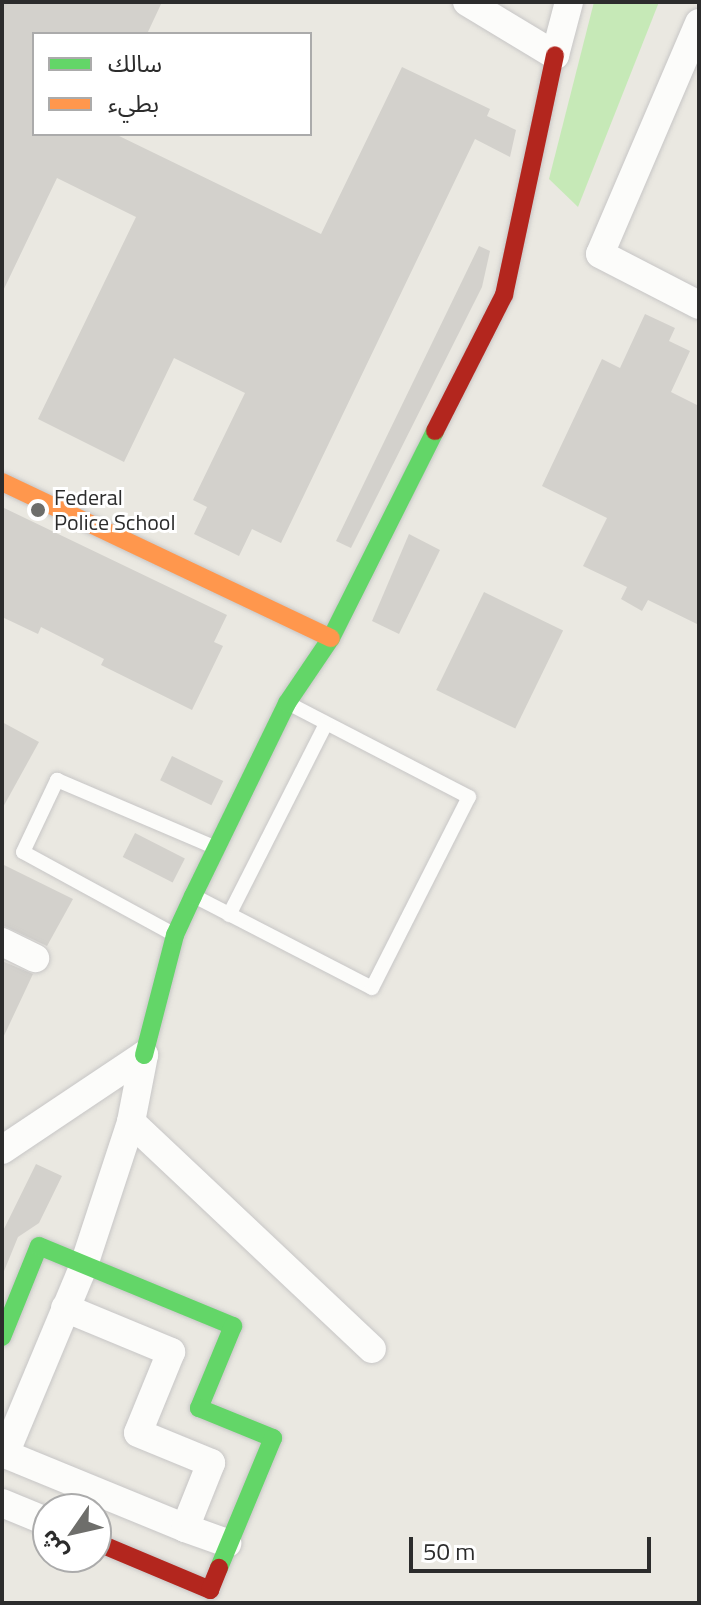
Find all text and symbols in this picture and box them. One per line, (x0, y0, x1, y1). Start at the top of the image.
legend (32, 32, 312, 136)
text: سالك (108, 45, 162, 81)
text: بطيء (108, 85, 159, 121)
place label: Federal Police School (54, 484, 176, 536)
marker: Federal Police School (29, 501, 47, 519)
north arrow (32, 1493, 112, 1573)
scale bar (413, 1521, 655, 1571)
text: ش (31, 1523, 76, 1567)
text: 50 m (423, 1533, 475, 1569)

